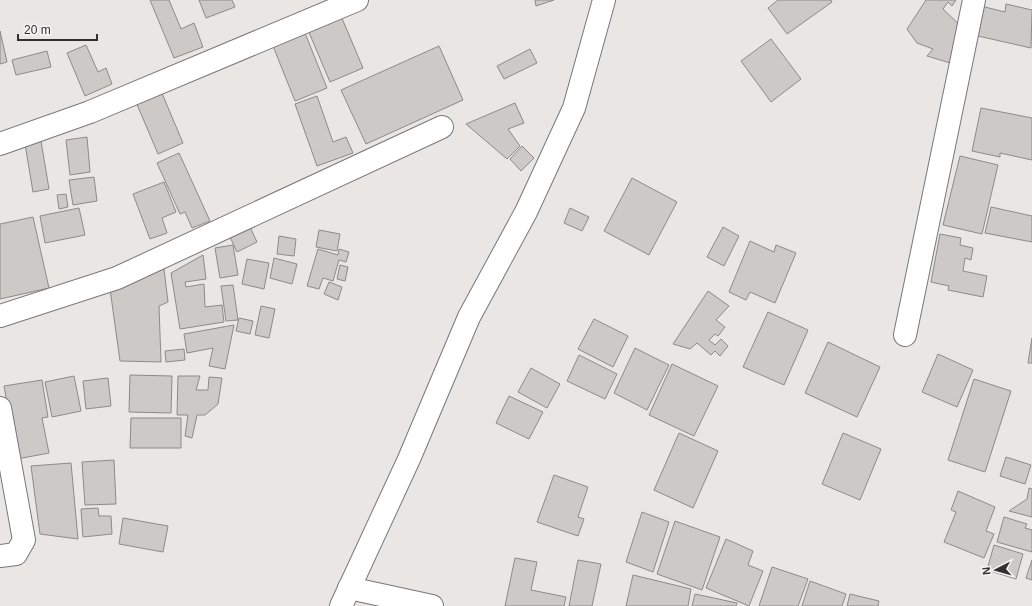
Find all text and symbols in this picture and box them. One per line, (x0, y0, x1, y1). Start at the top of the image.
scale bar (18, 16, 97, 42)
text: 20 m (24, 23, 51, 37)
north arrow (976, 550, 1016, 590)
text: N (980, 566, 992, 576)

